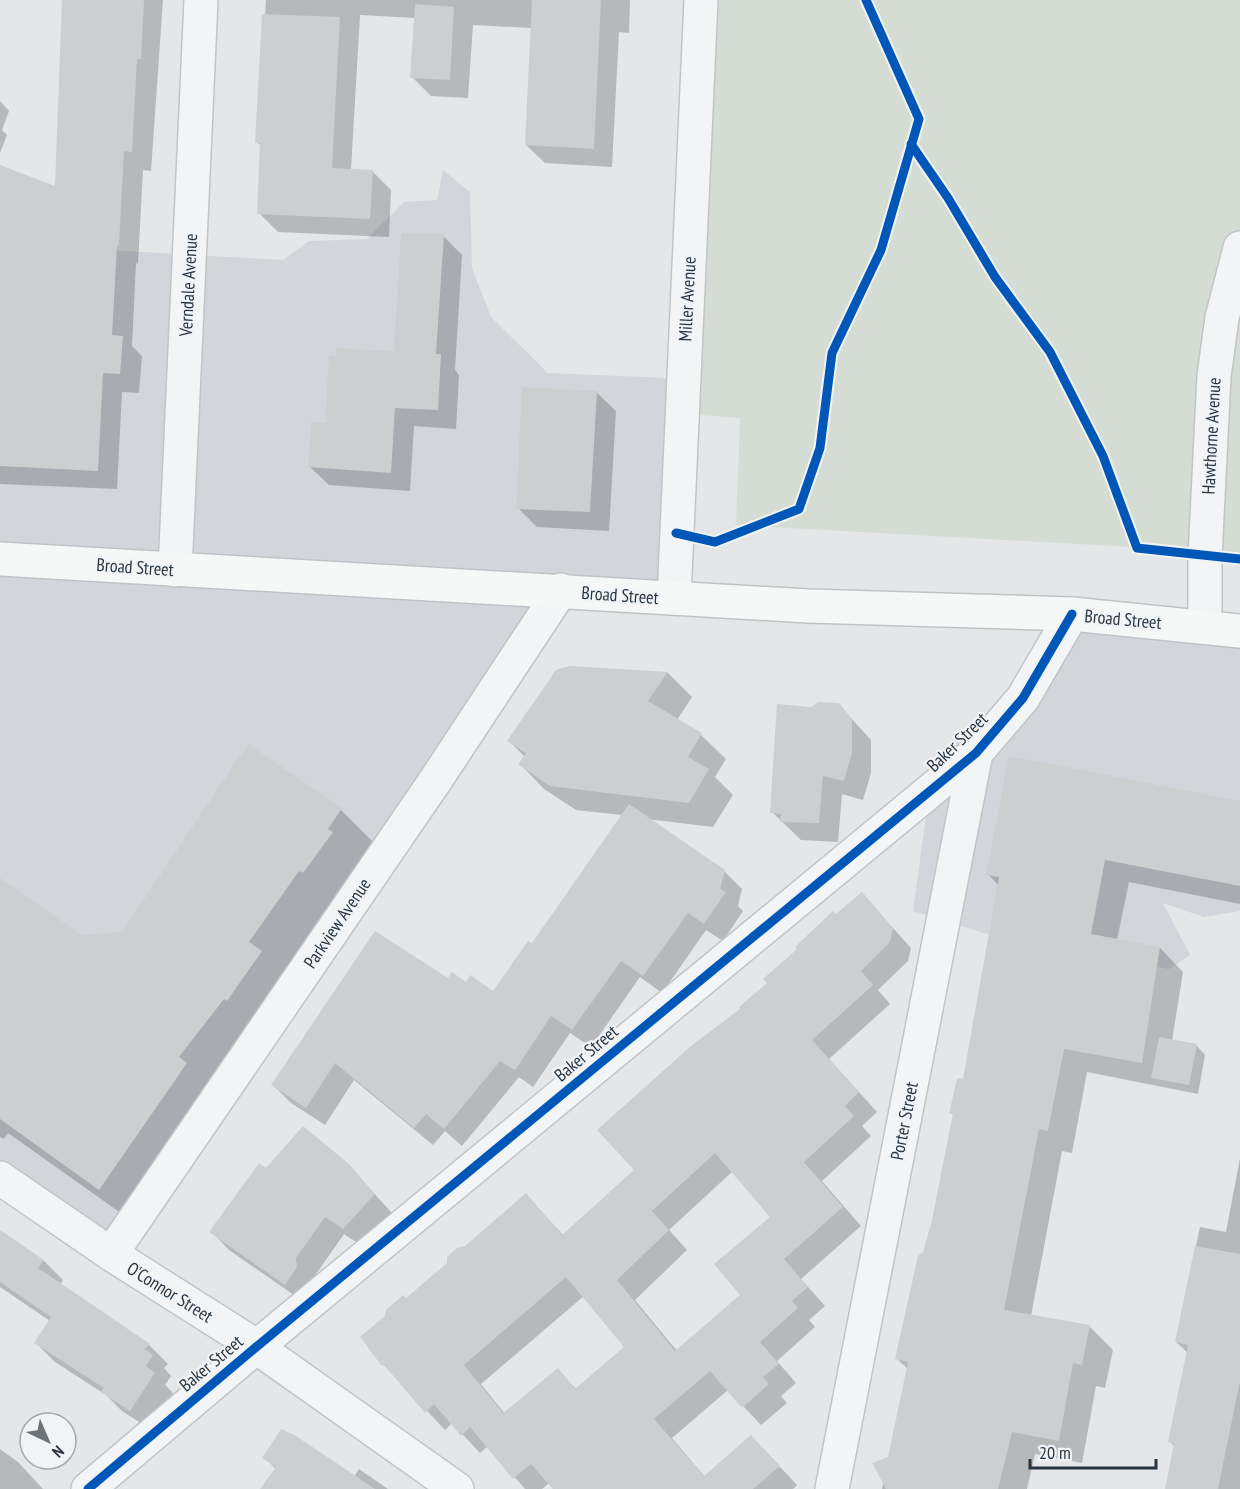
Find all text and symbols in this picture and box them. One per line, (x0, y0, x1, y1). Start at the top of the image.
street label: Verndale Avenue (174, 233, 202, 338)
street label: Miller Avenue (673, 256, 701, 342)
street label: Hawthorne Avenue (1196, 377, 1226, 495)
street label: Broad Street (96, 553, 174, 581)
street label: Broad Street (581, 581, 659, 609)
street label: Broad Street (1084, 604, 1163, 634)
street label: Baker Street (922, 707, 992, 777)
street label: Parkview Avenue (298, 873, 376, 973)
street label: Baker Street (550, 1020, 623, 1086)
street label: Porter Street (885, 1080, 923, 1162)
street label: O'Connor Street (123, 1257, 217, 1328)
street label: Baker Street (175, 1330, 248, 1396)
north arrow (18, 1411, 78, 1471)
scale bar (1030, 1432, 1156, 1470)
text: 20 m (1039, 1441, 1071, 1464)
text: N (48, 1442, 68, 1462)

